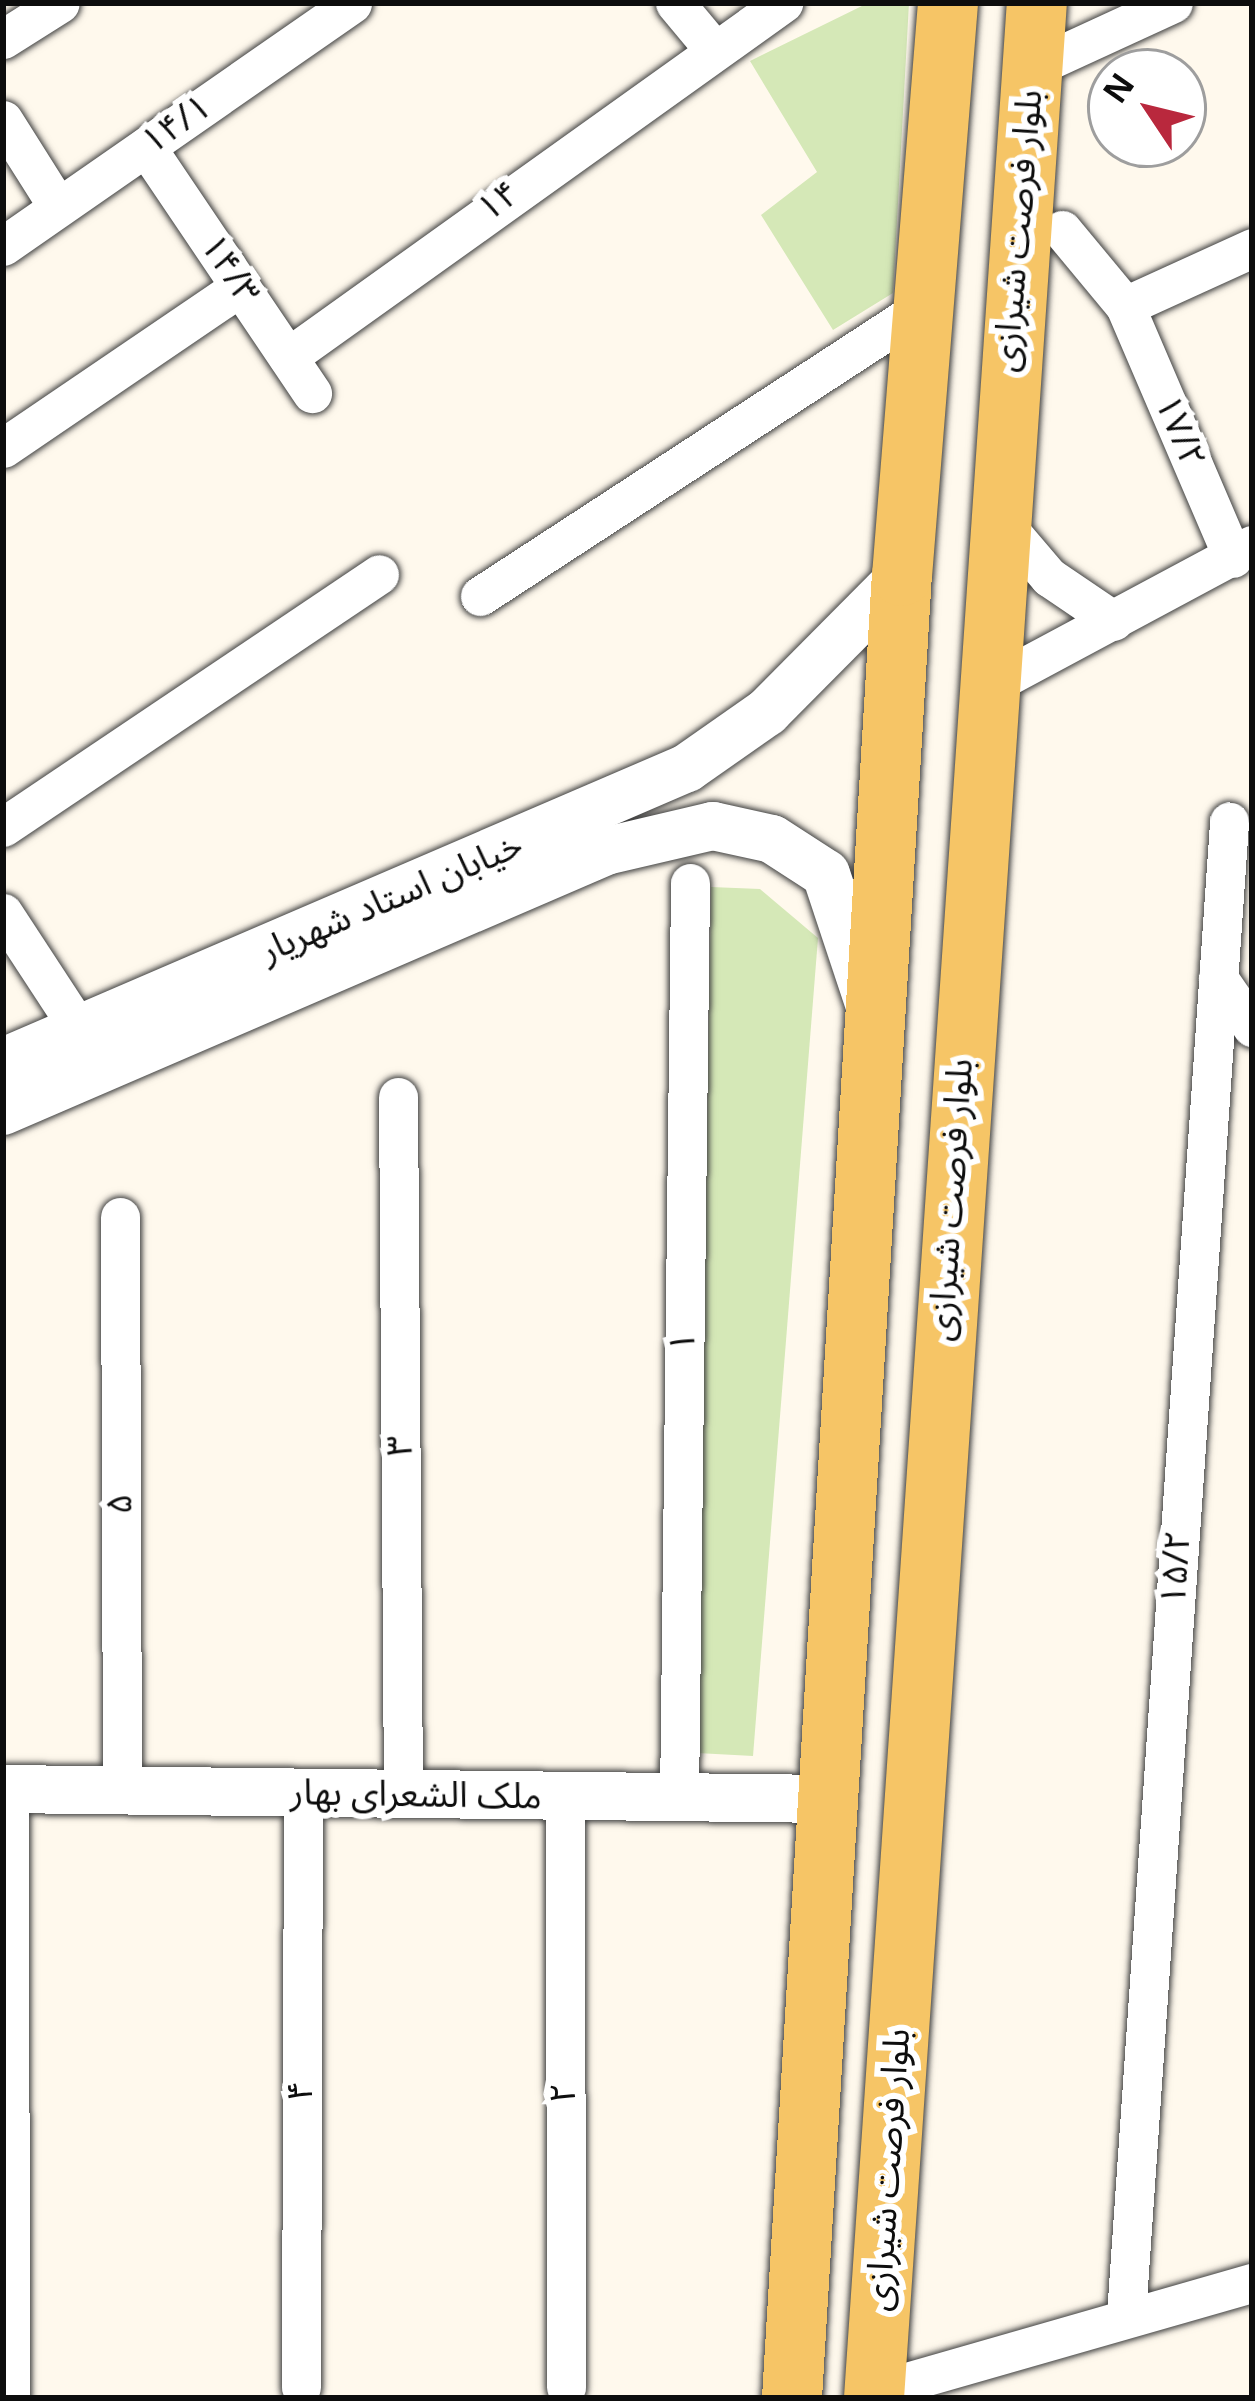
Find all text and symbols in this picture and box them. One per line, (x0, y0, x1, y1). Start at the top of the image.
north arrow (1087, 48, 1207, 168)
text: N (1084, 58, 1156, 120)
street label: ۱۴/۱ (134, 86, 220, 164)
street label: بلوار فرصت شیرازی (985, 88, 1053, 374)
street label: ۱۴ (470, 172, 528, 232)
street label: ۱۴/۳ (190, 227, 268, 313)
street label: ۱۷/۲ (1144, 389, 1214, 475)
street label: خیابان استاد شهریار (254, 824, 530, 974)
street label: بلوار فرصت شیرازی (921, 1057, 983, 1343)
street label: ۱ (662, 1331, 706, 1353)
street label: ۳ (379, 1436, 423, 1456)
street label: ۵ (99, 1494, 143, 1514)
street label: ۱۵/۲ (1153, 1529, 1201, 1607)
street label: ملک الشعرای بهار (290, 1772, 542, 1820)
street label: بلوار فرصت شیرازی (858, 2027, 920, 2313)
street label: ۴ (280, 2081, 324, 2101)
street label: ۲ (543, 2083, 587, 2103)

